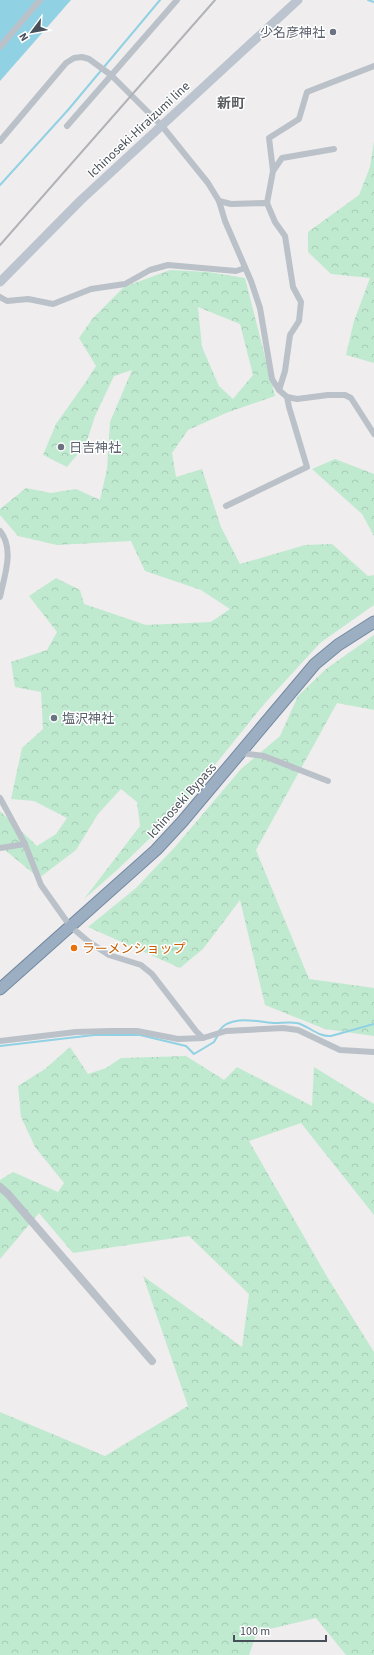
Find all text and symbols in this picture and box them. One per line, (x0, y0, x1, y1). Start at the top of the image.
north arrow (12, 12, 52, 52)
place label: 少名彦神社 (260, 24, 325, 42)
marker: 少名彦神社 (328, 27, 338, 37)
text: N (16, 30, 32, 44)
street label: Ichinoseki-Hiraizumi line (84, 77, 194, 182)
district label: 新町 (217, 94, 245, 114)
place label: 日吉神社 (69, 439, 121, 457)
marker: 日吉神社 (56, 442, 66, 452)
place label: 塩沢神社 (62, 710, 114, 728)
marker: 塩沢神社 (49, 713, 59, 723)
street label: Ichinoseki Bypass (143, 759, 221, 842)
place label: ラーメンショップ (82, 940, 185, 958)
marker: ラーメンショップ (69, 943, 79, 953)
scale bar (234, 1617, 326, 1643)
text: 100 m (240, 1623, 270, 1640)

